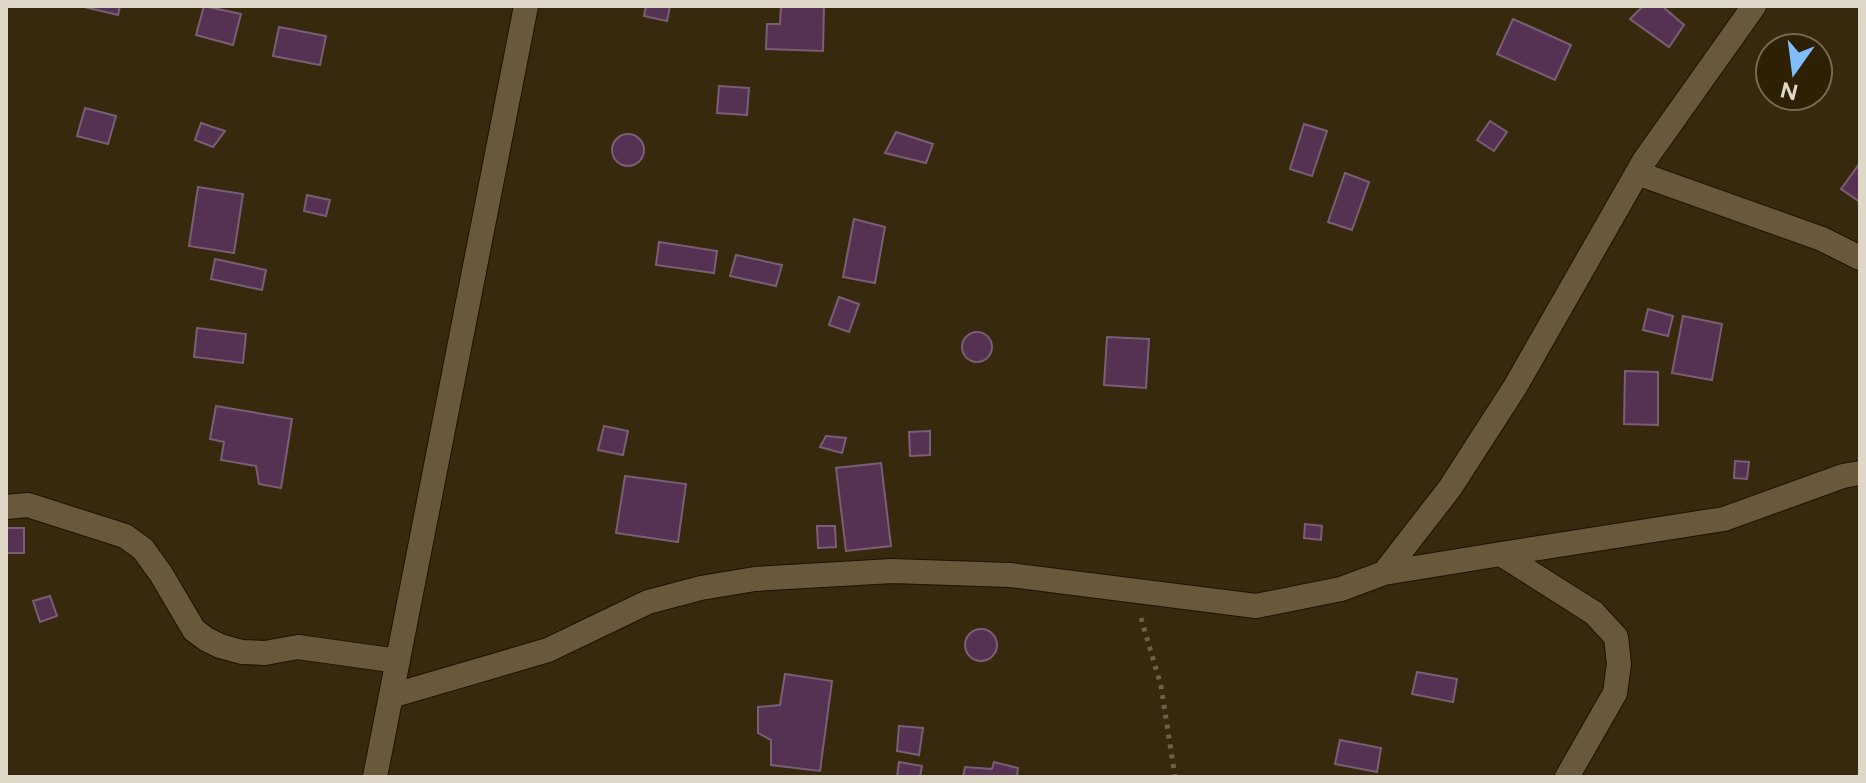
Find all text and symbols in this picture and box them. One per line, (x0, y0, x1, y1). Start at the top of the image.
north arrow (1754, 32, 1834, 112)
text: N (1778, 76, 1801, 106)

